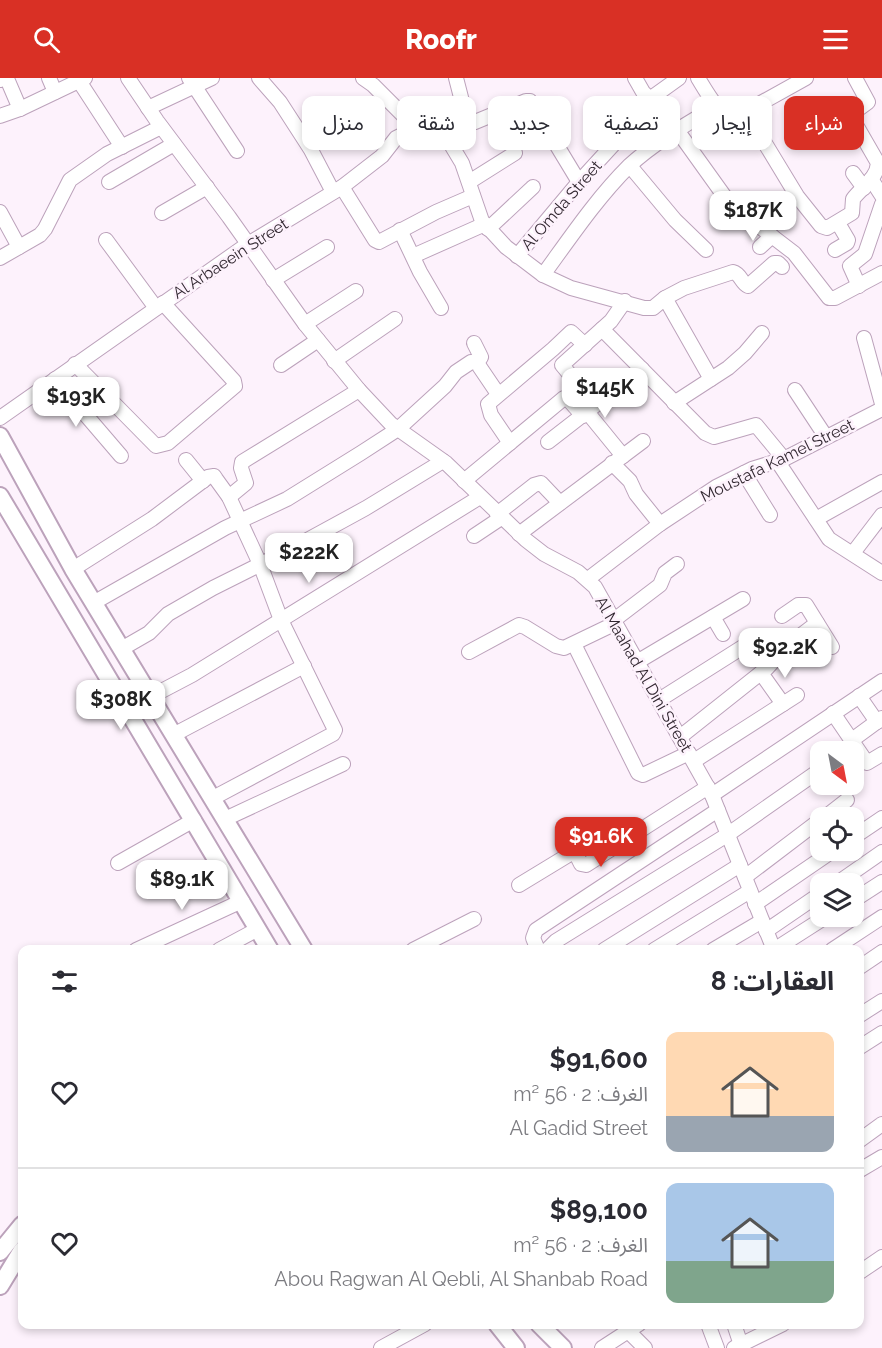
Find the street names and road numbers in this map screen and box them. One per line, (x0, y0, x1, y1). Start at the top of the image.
street label: Al Omda Street (517, 156, 606, 254)
street label: Al Arbaeein Street (169, 214, 292, 303)
street label: Moustafa Kamel Street (697, 415, 858, 506)
street label: Al Maahad Al Dini Street (591, 593, 696, 756)

